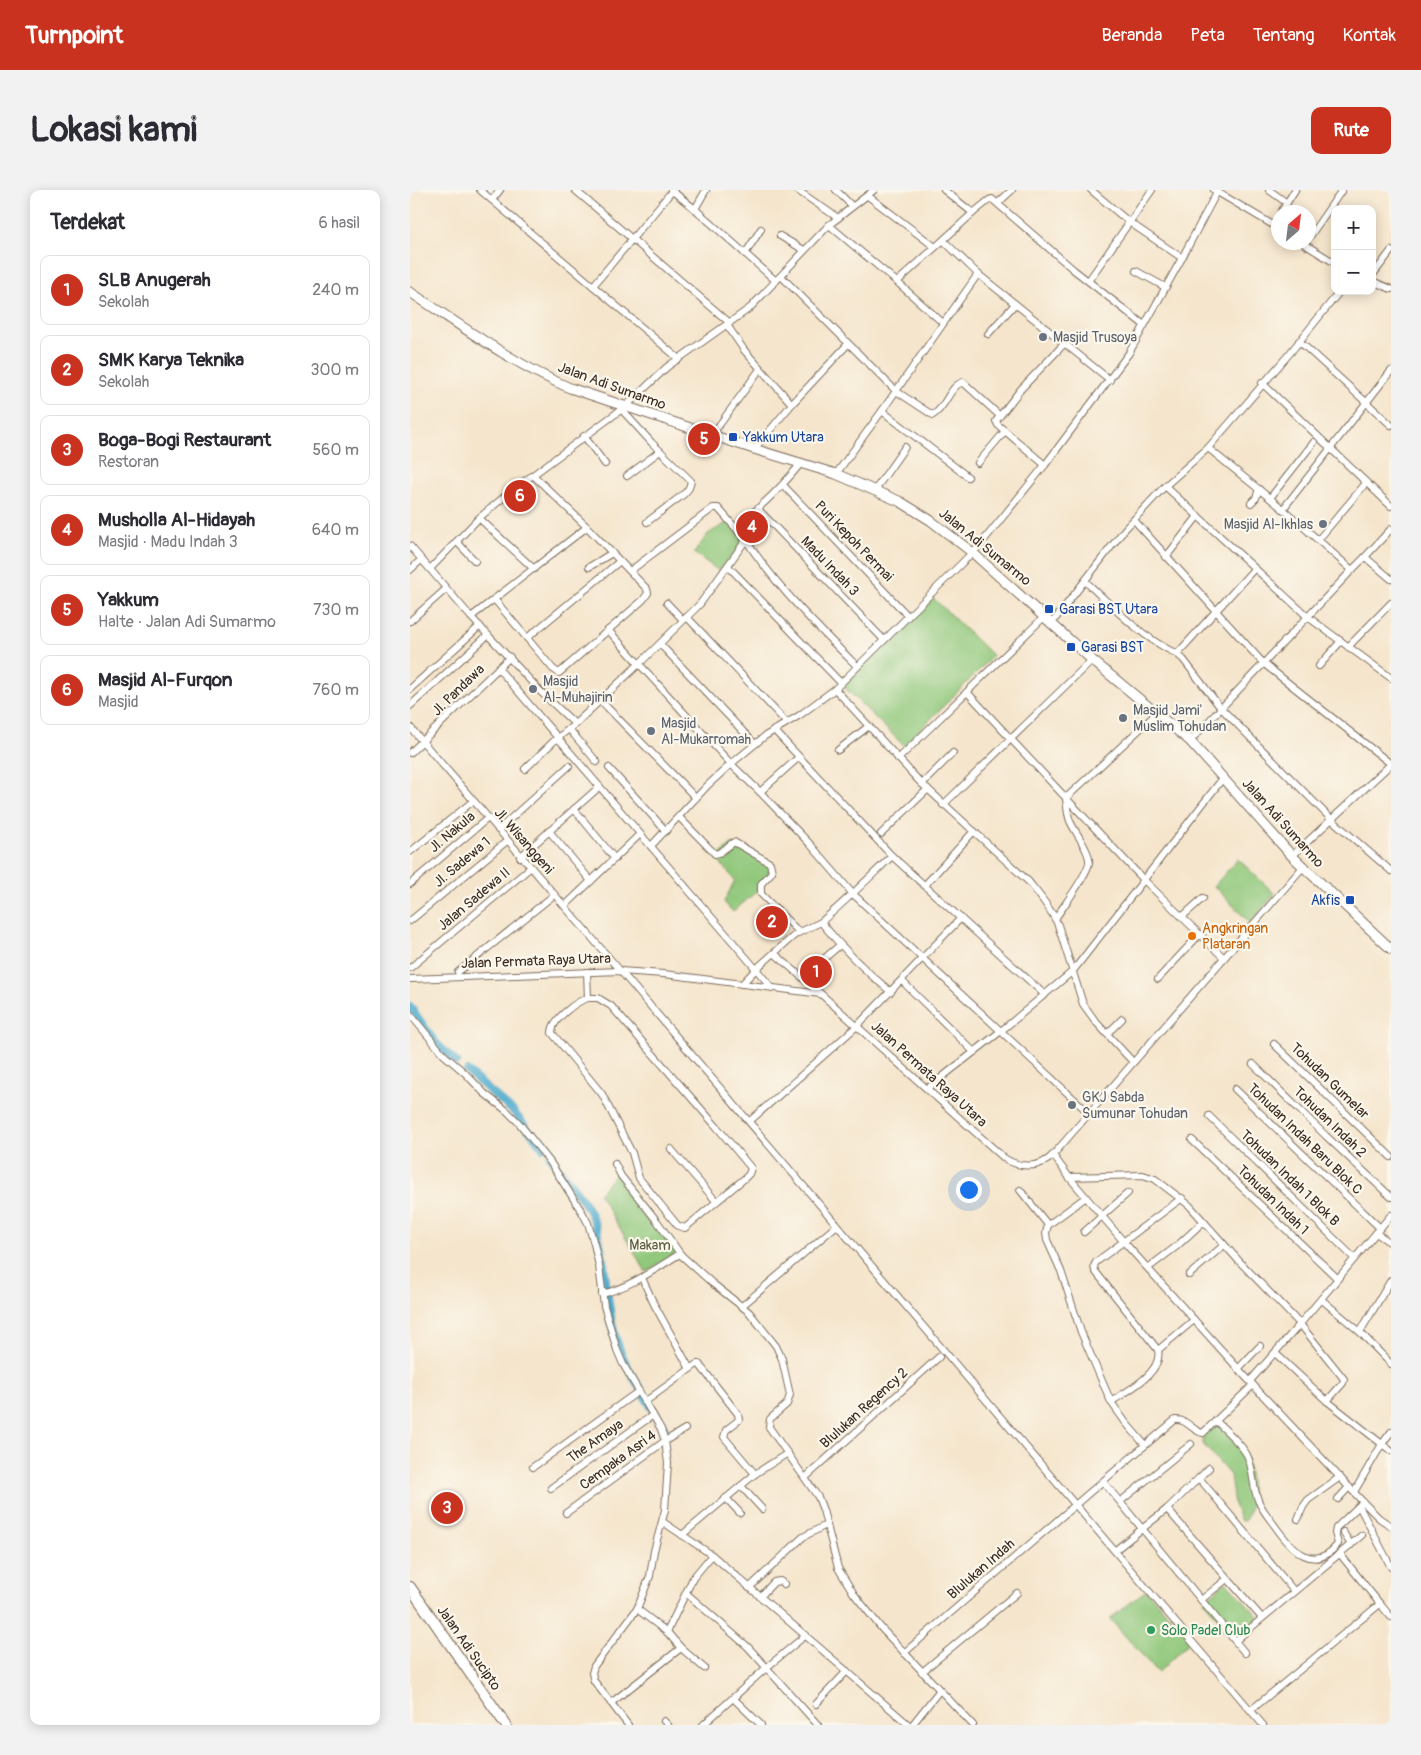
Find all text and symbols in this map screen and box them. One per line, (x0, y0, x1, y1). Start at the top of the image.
text: Turnpoint (25, 21, 123, 50)
text: Beranda (1102, 24, 1162, 47)
text: Peta (1190, 24, 1225, 47)
text: Tentang (1253, 24, 1315, 47)
text: Kontak (1343, 24, 1396, 47)
button: Rute (1311, 107, 1391, 154)
text: Lokasi kami (30, 108, 197, 152)
north arrow (1271, 205, 1316, 250)
map controls (1331, 205, 1376, 295)
button: + (1331, 205, 1376, 250)
text: Terdekat (50, 209, 125, 236)
text: 6 hasil (318, 213, 360, 233)
button: − (1331, 250, 1376, 295)
text: SLB Anugerah (98, 268, 211, 292)
text: 1 (64, 280, 70, 300)
text: 240 m (312, 280, 359, 300)
text: Sekolah (98, 292, 149, 312)
place label: Masjid Trusoya (1053, 329, 1137, 346)
marker: Masjid Trusoya (1037, 331, 1049, 343)
text: SMK Karya Teknika (98, 348, 244, 372)
street label: Jalan Adi Sumarmo (556, 359, 669, 414)
text: 2 (63, 360, 71, 380)
text: 300 m (311, 360, 359, 380)
text: Sekolah (98, 372, 149, 392)
pin: 5 (688, 420, 720, 458)
text: Boga-Bogi Restaurant (98, 428, 271, 452)
place label: Yakkum Utara (742, 429, 824, 446)
marker: Yakkum Utara (727, 431, 739, 443)
text: 3 (63, 440, 71, 460)
text: 560 m (312, 440, 359, 460)
text: Restoran (98, 452, 159, 472)
pin: 6 (504, 477, 536, 515)
street label: Puri Kepoh Permai (811, 497, 897, 585)
street label: Jalan Adi Sumarmo (935, 505, 1035, 590)
text: Musholla Al-Hidayah (98, 508, 255, 532)
pin: 4 (736, 508, 768, 546)
place label: Masjid Al-Ikhlas (1224, 516, 1314, 533)
marker: Masjid Al-Ikhlas (1317, 518, 1329, 530)
text: 4 (62, 520, 72, 540)
text: 640 m (312, 520, 359, 540)
text: Masjid · Madu Indah 3 (98, 532, 238, 552)
street label: Madu Indah 3 (797, 533, 863, 599)
text: Yakkum (98, 588, 159, 612)
text: 5 (63, 600, 71, 620)
text: 730 m (313, 600, 359, 620)
place label: Garasi BST Utara (1059, 601, 1158, 618)
marker: Garasi BST Utara (1043, 603, 1055, 615)
text: Halte · Jalan Adi Sumarmo (98, 612, 276, 632)
place label: Garasi BST (1081, 639, 1144, 656)
marker: Garasi BST (1065, 641, 1077, 653)
street label: Jl. Pandawa (428, 661, 488, 719)
text: Masjid Al-Furqon (98, 668, 233, 692)
place label: Masjid Al-Muhajirin (543, 673, 613, 706)
text: 6 (62, 680, 72, 700)
text: 760 m (313, 680, 359, 700)
marker: Masjid Al-Muhajirin (527, 683, 539, 695)
text: Masjid (98, 692, 138, 712)
place label: Masjid Jami' Muslim Tohudan (1133, 702, 1227, 735)
marker: Masjid Jami' Muslim Tohudan (1117, 712, 1129, 724)
place label: Masjid Al-Mukarromah (661, 715, 751, 748)
marker: Masjid Al-Mukarromah (645, 725, 657, 737)
street label: Jalan Adi Sumarmo (1239, 775, 1328, 871)
street label: Jl. Wisanggeni (491, 804, 558, 878)
street label: Jl. Nakula (426, 808, 478, 856)
street label: Jl. Sadewa 1 (430, 833, 494, 891)
street label: Jalan Sadewa II (434, 864, 514, 934)
place label: Akfis (1311, 892, 1341, 909)
marker: Akfis (1344, 894, 1356, 906)
pin: 2 (756, 903, 788, 941)
place label: Angkringan Plataran (1202, 920, 1268, 953)
marker: Angkringan Plataran (1186, 930, 1198, 942)
street label: Jalan Permata Raya Utara (461, 950, 611, 972)
pin: 1 (800, 953, 832, 991)
street label: Jalan Permata Raya Utara (868, 1017, 990, 1131)
street label: Tohudan Gumelar (1287, 1039, 1373, 1123)
street label: Tohudan Indah Baru Blok C (1244, 1080, 1366, 1198)
street label: Tohudan Indah 2 (1290, 1083, 1370, 1161)
place label: GKJ Sabda Sumunar Tohudan (1082, 1089, 1188, 1122)
marker: GKJ Sabda Sumunar Tohudan (1066, 1099, 1078, 1111)
street label: Tohudan Indah 1 Blok B (1237, 1126, 1343, 1230)
street label: Tohudan Indah 1 (1234, 1162, 1312, 1238)
your location (956, 1177, 982, 1203)
park label: Makam (629, 1237, 671, 1254)
street label: Blulukan Regency 2 (817, 1364, 911, 1452)
street label: The Amaya (564, 1416, 626, 1466)
street label: Cempaka Asri 4 (576, 1427, 660, 1493)
pin: 3 (431, 1489, 463, 1527)
street label: Blulukan Indah (944, 1535, 1018, 1603)
street label: Jalan Adi Sucipto (433, 1602, 505, 1694)
place label: Solo Padel Club (1161, 1622, 1251, 1639)
marker: Solo Padel Club (1145, 1624, 1157, 1636)

